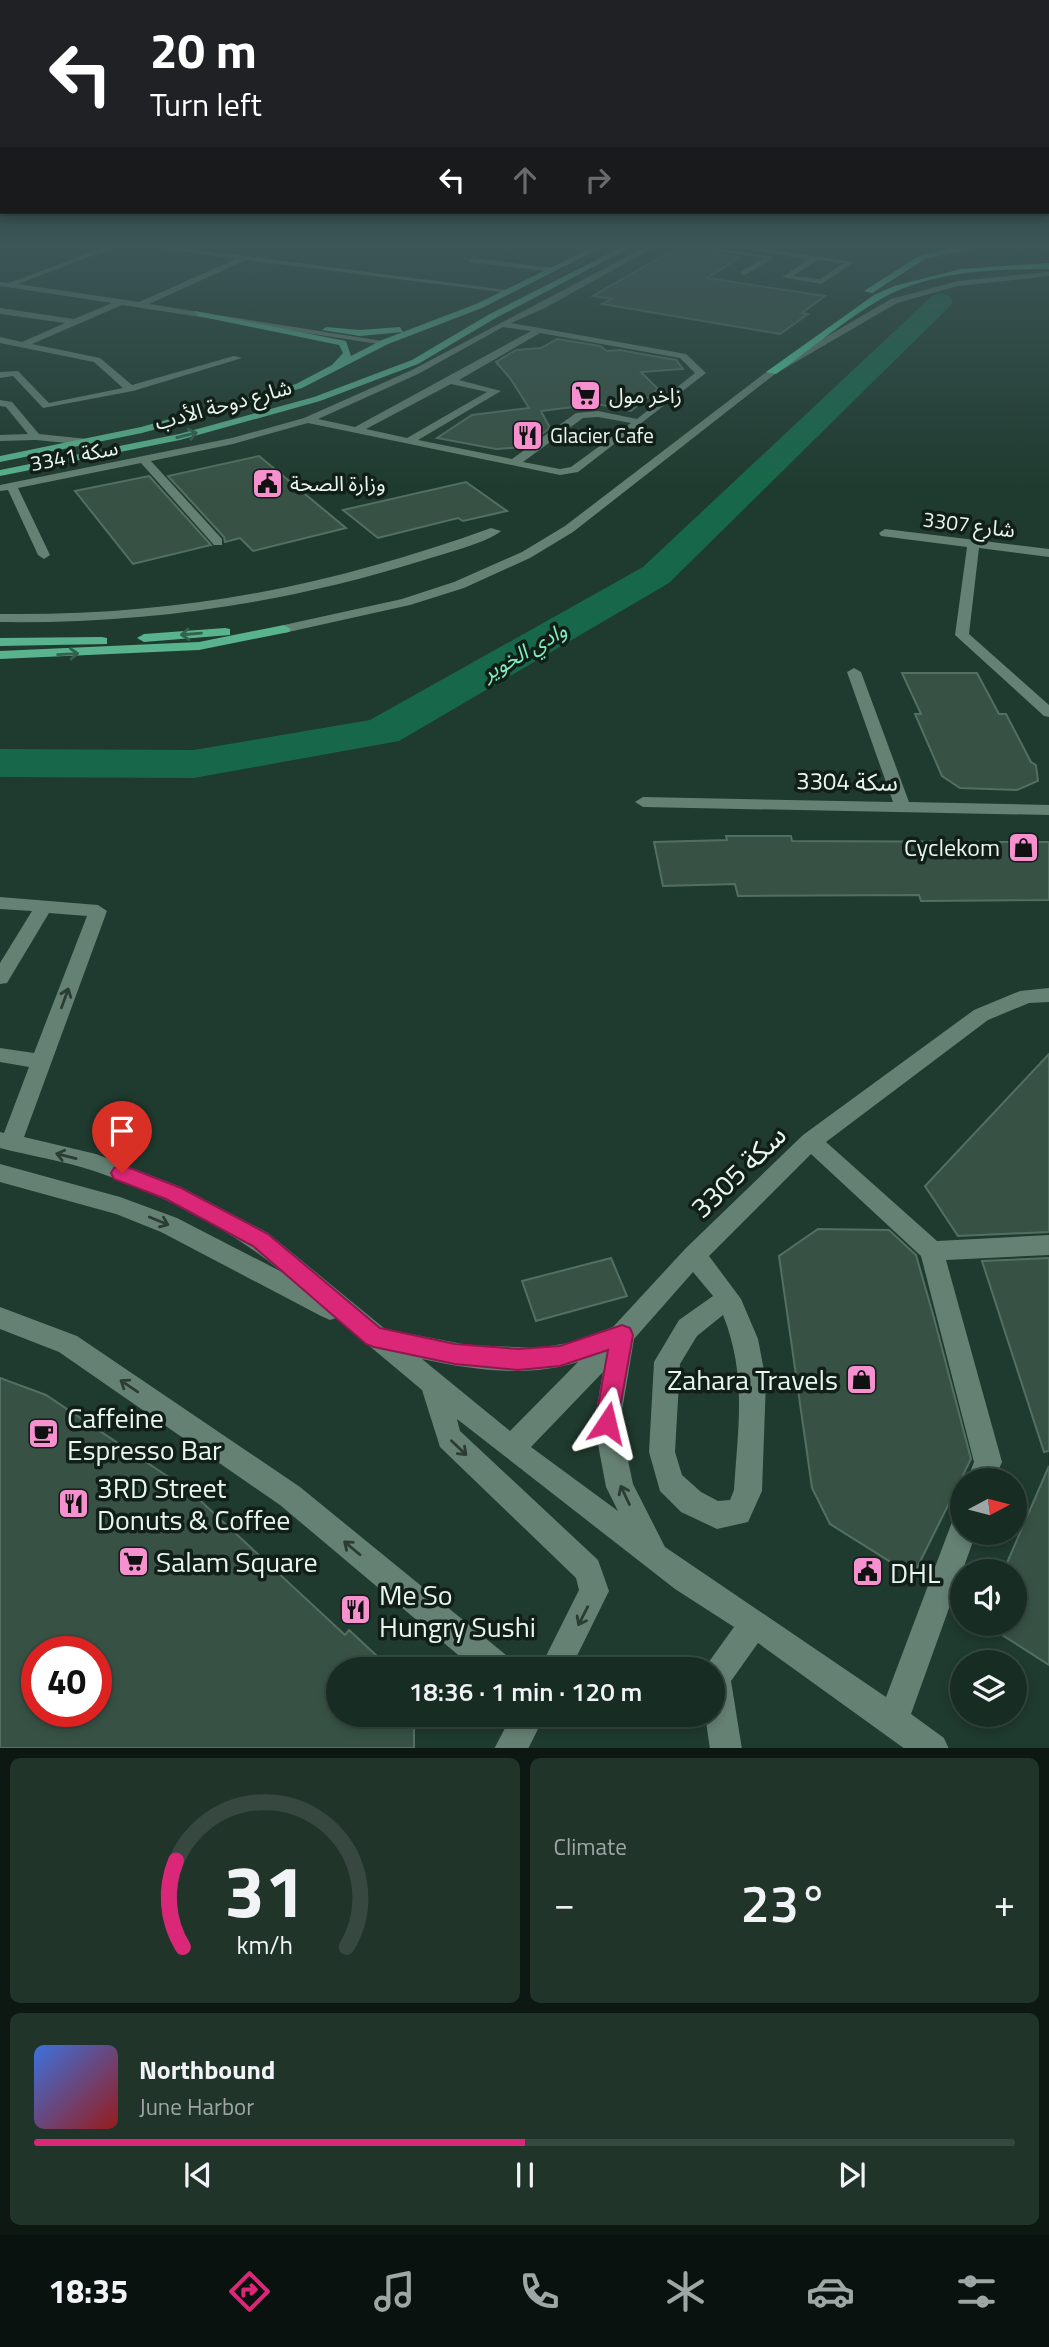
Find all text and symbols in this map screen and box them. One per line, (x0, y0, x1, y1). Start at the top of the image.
text: 20 m (150, 12, 257, 87)
icon: left (35, 28, 126, 119)
text: Turn left (150, 80, 262, 128)
icon: left (433, 161, 471, 199)
icon: ahead (506, 161, 544, 199)
icon: right (579, 161, 617, 199)
street label: شارع دوحة الأدب (151, 370, 295, 438)
supermarket icon: زاخر مول (569, 378, 603, 412)
place label: زاخر مول (609, 379, 682, 411)
restaurant icon: Glacier Cafe (510, 418, 544, 452)
place label: Glacier Cafe (550, 419, 654, 451)
one-way arrow (175, 428, 198, 441)
street label: سكة 3341 (27, 431, 121, 479)
public building icon: وزارة الصحة (250, 466, 284, 500)
place label: وزارة الصحة (290, 467, 386, 499)
street label: 3307 شارع (921, 502, 1017, 546)
water label: وادي الخوير (474, 614, 573, 690)
one-way arrow (181, 628, 203, 641)
one-way arrow (56, 648, 79, 661)
street label: سكة 3304 (796, 762, 898, 800)
place label: Cyclekom (904, 829, 1000, 865)
shop icon: Cyclekom (1006, 830, 1040, 864)
one-way arrow (60, 988, 72, 1010)
pin (92, 1101, 152, 1173)
icon: arrive (103, 1112, 141, 1150)
street label: 3305 سكة (680, 1114, 796, 1228)
one-way arrow (55, 1149, 77, 1162)
one-way arrow (147, 1216, 169, 1229)
place label: Zahara Travels (667, 1358, 838, 1401)
shop icon: Zahara Travels (844, 1362, 878, 1396)
one-way arrow (120, 1379, 139, 1393)
position arrow (570, 1386, 644, 1460)
place label: Caffeine Espresso Bar (67, 1396, 222, 1471)
cafe icon: Caffeine Espresso Bar (27, 1416, 61, 1450)
one-way arrow (450, 1439, 467, 1456)
place label: 3RD Street Donuts & Coffee (97, 1466, 290, 1541)
north arrow (950, 1468, 1027, 1545)
map controls (950, 1468, 1027, 1727)
one-way arrow (618, 1485, 631, 1506)
restaurant icon: 3RD Street Donuts & Coffee (57, 1486, 91, 1520)
place label: Salam Square (156, 1540, 318, 1583)
one-way arrow (344, 1540, 362, 1556)
supermarket icon: Salam Square (116, 1544, 150, 1578)
place label: DHL (890, 1551, 941, 1594)
public building icon: DHL (850, 1555, 884, 1589)
button: sound (950, 1559, 1027, 1636)
place label: Me So Hungry Sushi (379, 1573, 536, 1648)
restaurant icon: Me So Hungry Sushi (339, 1593, 373, 1627)
one-way arrow (576, 1605, 590, 1626)
speed limit sign: 40 (21, 1636, 112, 1727)
button: layers (950, 1650, 1027, 1727)
text: 18:36 · 1 min · 120 m (409, 1672, 642, 1711)
text: Climate (554, 1829, 627, 1864)
text: 31 (224, 1835, 306, 1945)
text: 23° (741, 1863, 828, 1942)
text: − (554, 1874, 575, 1932)
text: + (994, 1874, 1015, 1932)
text: km/h (236, 1925, 293, 1963)
text: Northbound (139, 2050, 275, 2089)
text: June Harbor (139, 2089, 254, 2124)
icon: previous (179, 2156, 217, 2194)
icon: pause (506, 2156, 544, 2194)
icon: next (833, 2156, 871, 2194)
text: 18:35 (48, 2267, 128, 2315)
icon: directions (225, 2267, 274, 2316)
icon: music (370, 2267, 419, 2316)
icon: phone (515, 2267, 564, 2316)
icon: climate (661, 2267, 710, 2316)
icon: car (806, 2267, 855, 2316)
icon: filters (952, 2267, 1001, 2316)

